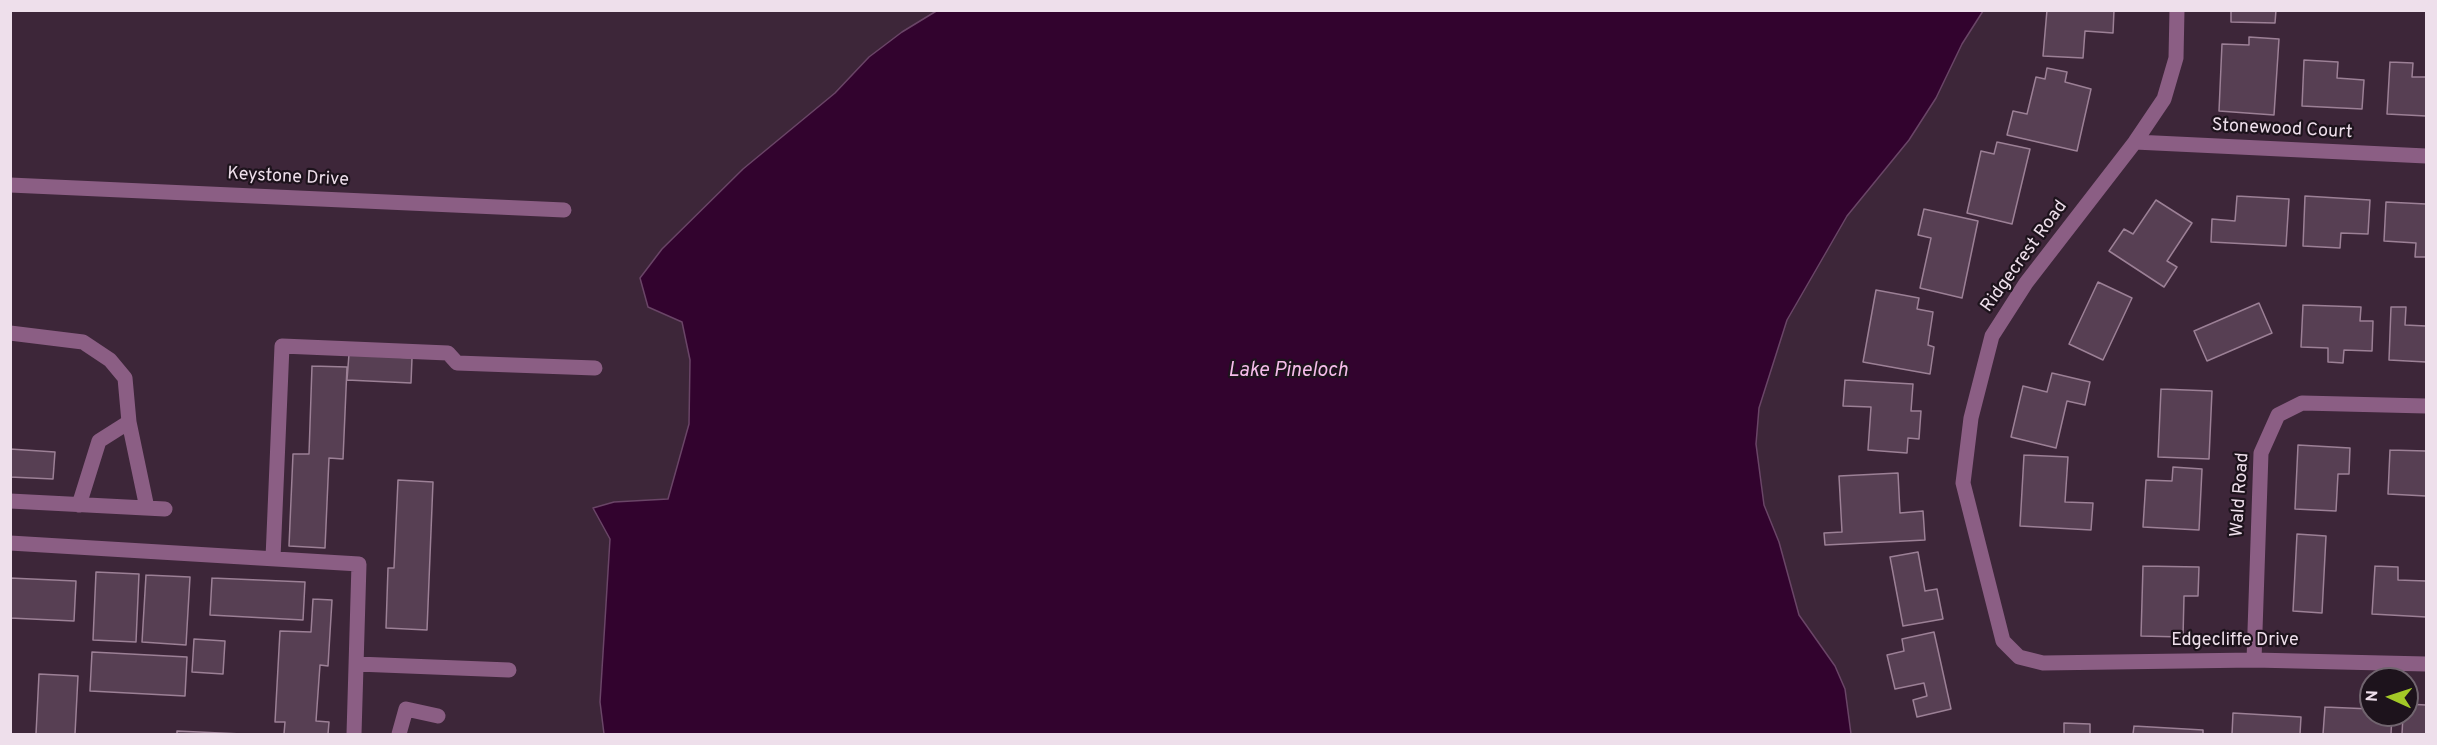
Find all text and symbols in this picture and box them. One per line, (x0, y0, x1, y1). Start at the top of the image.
street label: Stonewood Court (2211, 116, 2353, 144)
street label: Keystone Drive (227, 164, 349, 192)
street label: Ridgecrest Road (1977, 197, 2073, 317)
water label: Lake Pineloch (1228, 360, 1348, 384)
street label: Wald Road (2227, 452, 2255, 538)
street label: Edgecliffe Drive (2171, 630, 2299, 652)
north arrow (2359, 667, 2419, 727)
text: N (2363, 690, 2383, 702)

